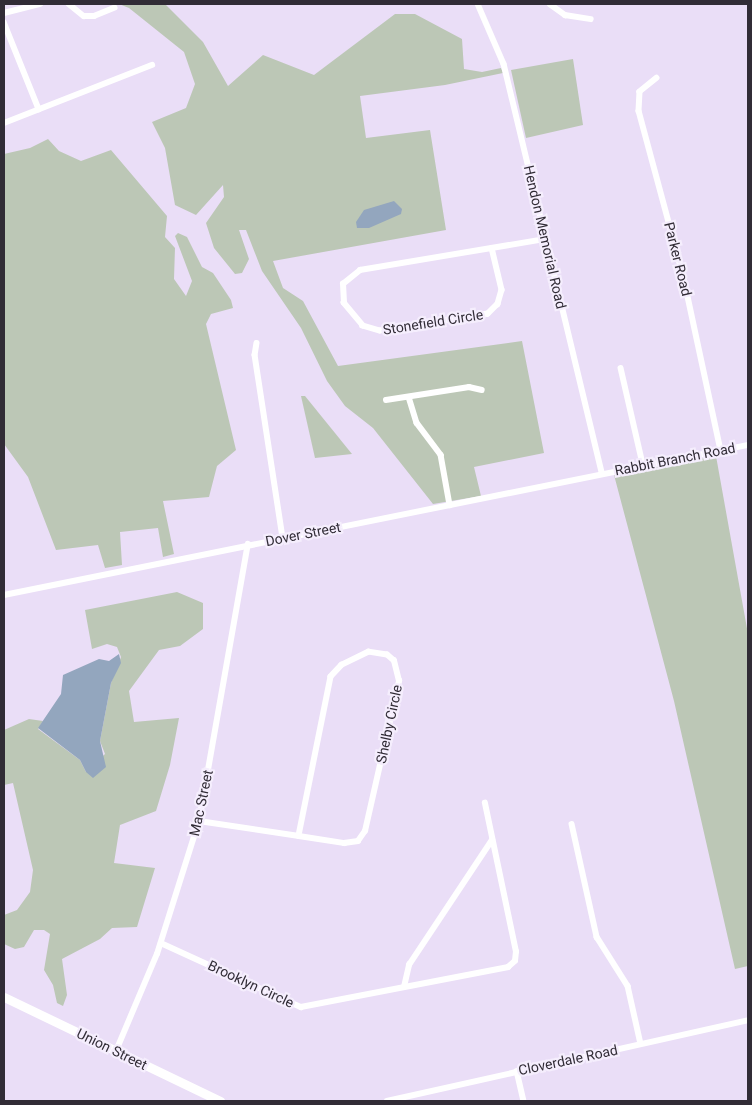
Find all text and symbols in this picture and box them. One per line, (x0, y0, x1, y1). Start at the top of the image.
street label: Hendon Memorial Road (520, 164, 570, 310)
street label: Parker Road (661, 220, 695, 298)
street label: Stonefield Circle (382, 306, 484, 338)
street label: Rabbit Branch Road (613, 439, 737, 479)
street label: Dover Street (264, 518, 342, 550)
street label: Shelby Circle (372, 683, 406, 765)
street label: Mac Street (186, 768, 216, 838)
street label: Brooklyn Circle (205, 957, 297, 1011)
street label: Union Street (74, 1025, 150, 1073)
street label: Cloverdale Road (517, 1041, 619, 1079)

